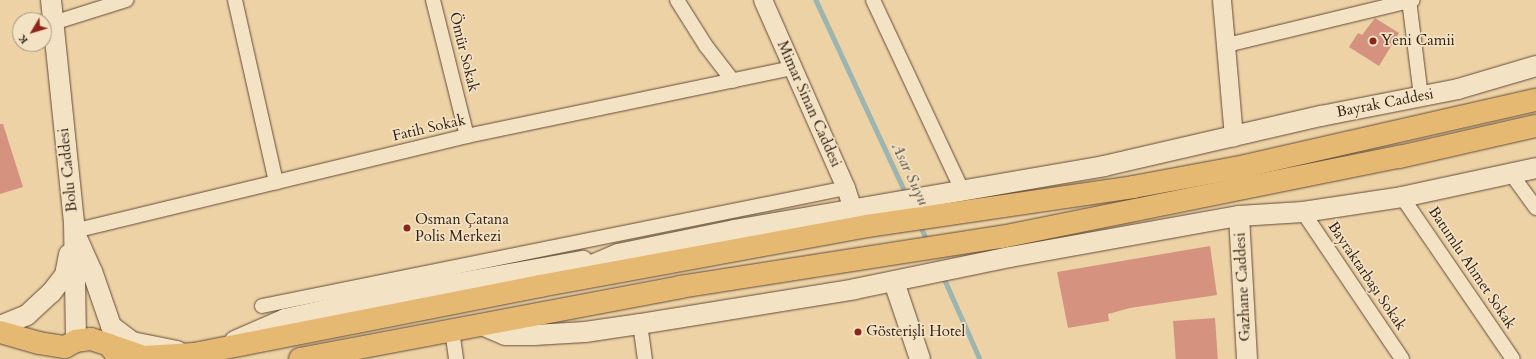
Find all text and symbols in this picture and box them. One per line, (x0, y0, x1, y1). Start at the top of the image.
street label: Ömür Sokak (445, 10, 483, 94)
north arrow (12, 12, 52, 52)
text: K (14, 31, 32, 47)
place label: Yeni Camii (1381, 32, 1455, 50)
marker: Yeni Camii (1368, 36, 1378, 46)
street label: Mimar Sinan Caddesi (773, 38, 845, 170)
street label: Bayrak Caddesi (1335, 85, 1435, 121)
street label: Fatih Sokak (391, 111, 467, 145)
street label: Bolu Caddesi (55, 127, 81, 213)
water label: Asar Suyu (887, 140, 933, 208)
street label: Batumlu Ahmet Sokak (1424, 203, 1520, 333)
place label: Osman Çatana Polis Merkezi (415, 210, 509, 245)
street label: Bayraktarbaşı Sokak (1324, 218, 1410, 334)
marker: Osman Çatana Polis Merkezi (402, 223, 412, 233)
street label: Gazhane Caddesi (1231, 232, 1255, 342)
place label: Gösterişli Hotel (866, 323, 965, 341)
marker: Gösterişli Hotel (853, 327, 863, 337)

